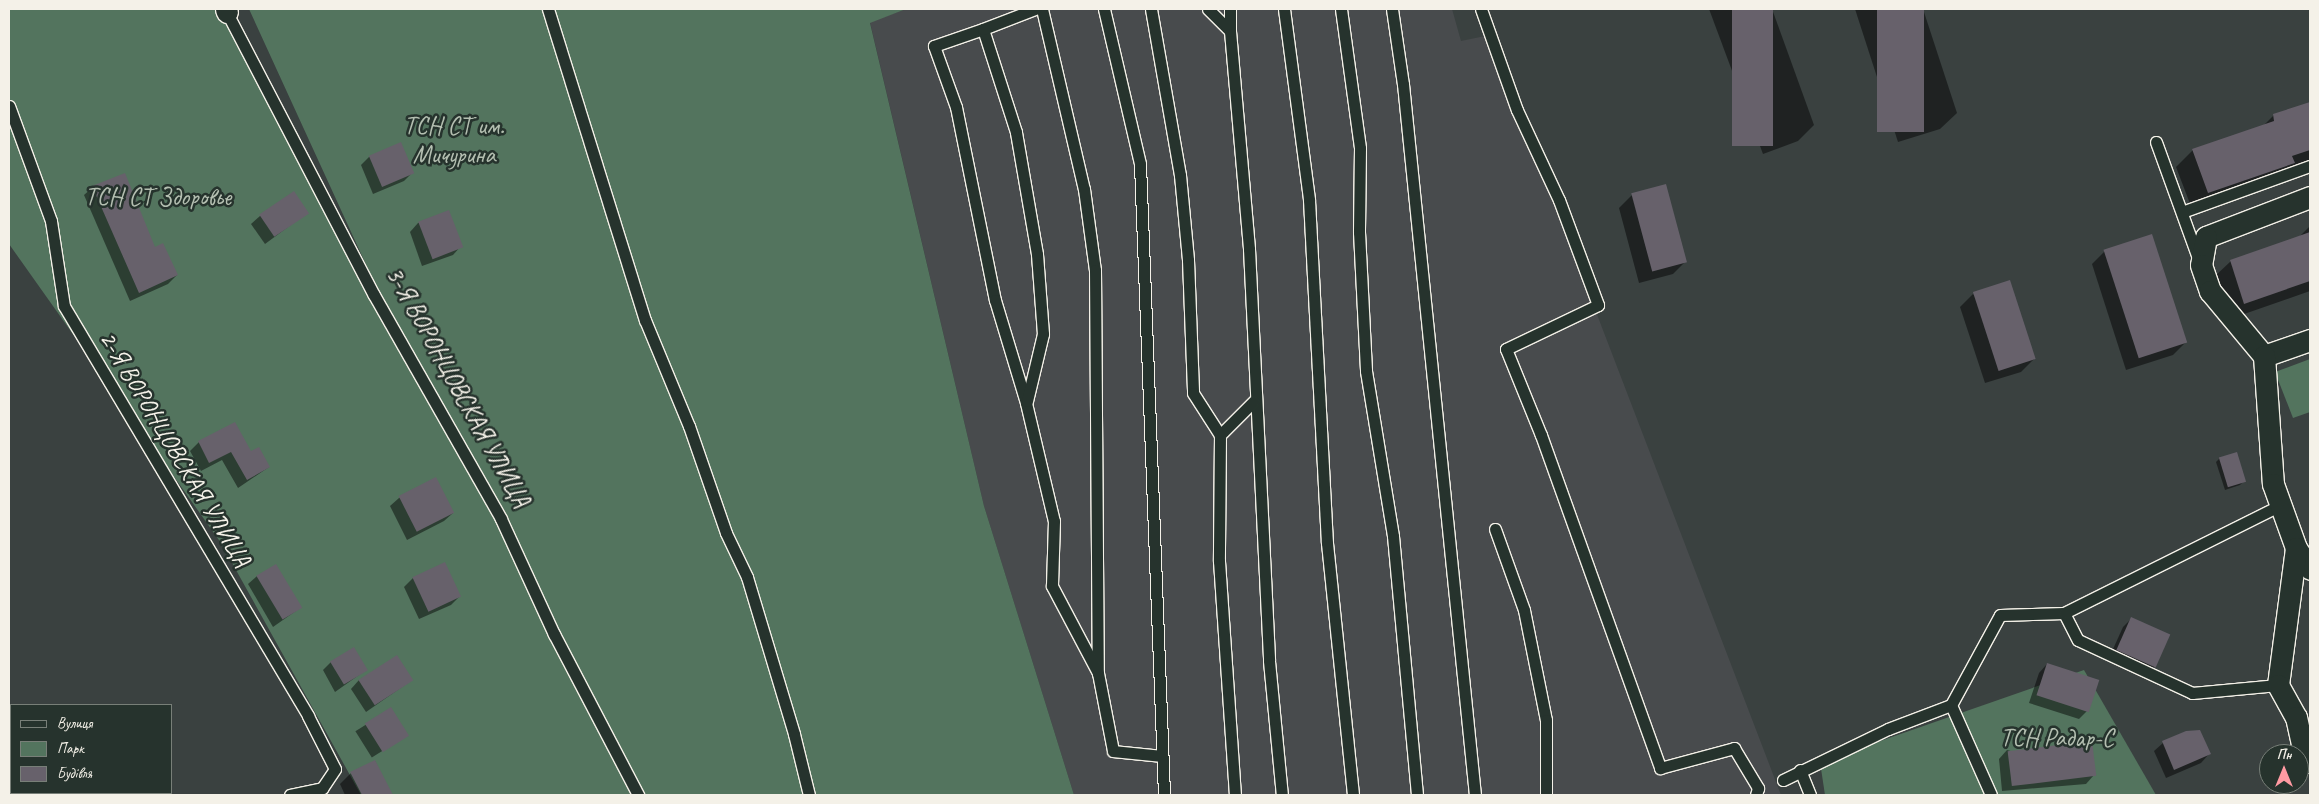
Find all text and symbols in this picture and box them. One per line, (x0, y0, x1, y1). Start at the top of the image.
park label: ТСН СТ им. Мичурина (404, 112, 504, 171)
park label: ТСН СТ Здоровье (85, 182, 231, 212)
street label: 3-Я ВОРОНЦОВСКАЯ УЛИЦА (379, 261, 537, 513)
street label: 2-Я ВОРОНЦОВСКАЯ УЛИЦА (92, 325, 258, 573)
legend (10, 704, 172, 794)
text: Вулиця (57, 714, 93, 733)
park label: ТСН Радар-С (2000, 723, 2114, 753)
text: Парк (57, 739, 84, 758)
north arrow (2259, 744, 2309, 794)
text: Пн (2277, 746, 2291, 763)
text: Будівля (57, 764, 92, 783)

